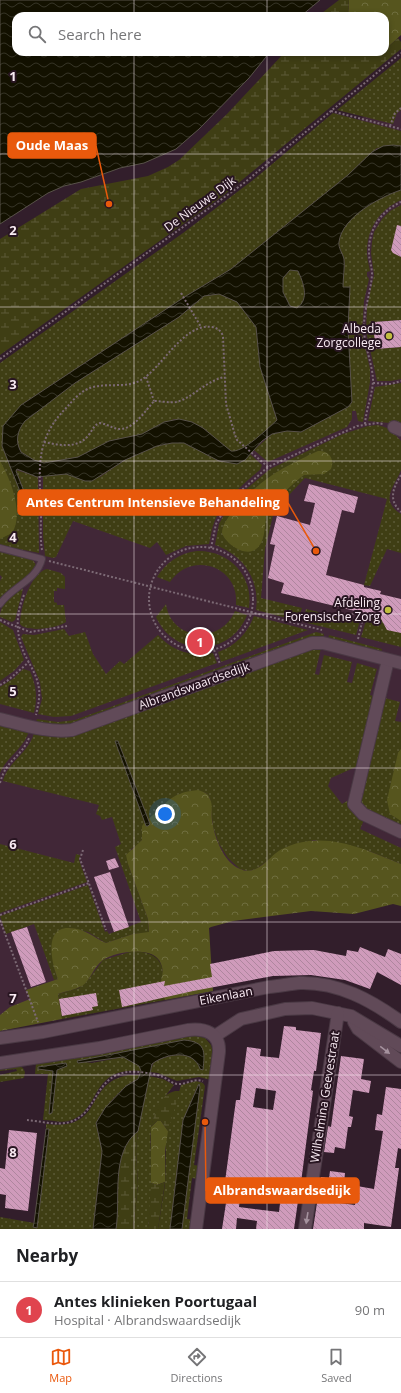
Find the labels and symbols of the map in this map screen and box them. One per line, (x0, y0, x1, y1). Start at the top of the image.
text: 1 (9, 67, 17, 85)
callout: Oude Maas (8, 133, 96, 158)
text: Oude Maas (16, 136, 88, 154)
street label: De Nieuwe Dijk (160, 171, 240, 235)
text: 2 (9, 221, 17, 239)
place label: Albeda Zorgcollege (316, 320, 381, 351)
marker: Albeda Zorgcollege (384, 331, 394, 341)
text: 3 (9, 375, 17, 393)
callout: Antes Centrum Intensieve Behandeling (18, 490, 288, 515)
text: Antes Centrum Intensieve Behandeling (26, 493, 281, 511)
text: 4 (9, 528, 17, 546)
place label: Afdeling Forensische Zorg (285, 594, 380, 625)
marker: Afdeling Forensische Zorg (383, 605, 393, 615)
pin: 1 (187, 627, 213, 657)
street label: Albrandswaardsedijk (136, 657, 252, 714)
text: 5 (9, 682, 17, 700)
your location (155, 804, 175, 824)
text: 6 (9, 835, 17, 853)
street label: Eikenlaan (198, 982, 254, 1009)
text: 7 (9, 989, 17, 1007)
street label: Wilhelmina Geevestraat (306, 1030, 343, 1164)
one-way arrow (379, 1045, 390, 1054)
text: 8 (9, 1143, 17, 1161)
callout: Albrandswaardsedijk (206, 1178, 359, 1203)
text: Albrandswaardsedijk (213, 1181, 352, 1199)
one-way arrow (304, 1212, 310, 1224)

